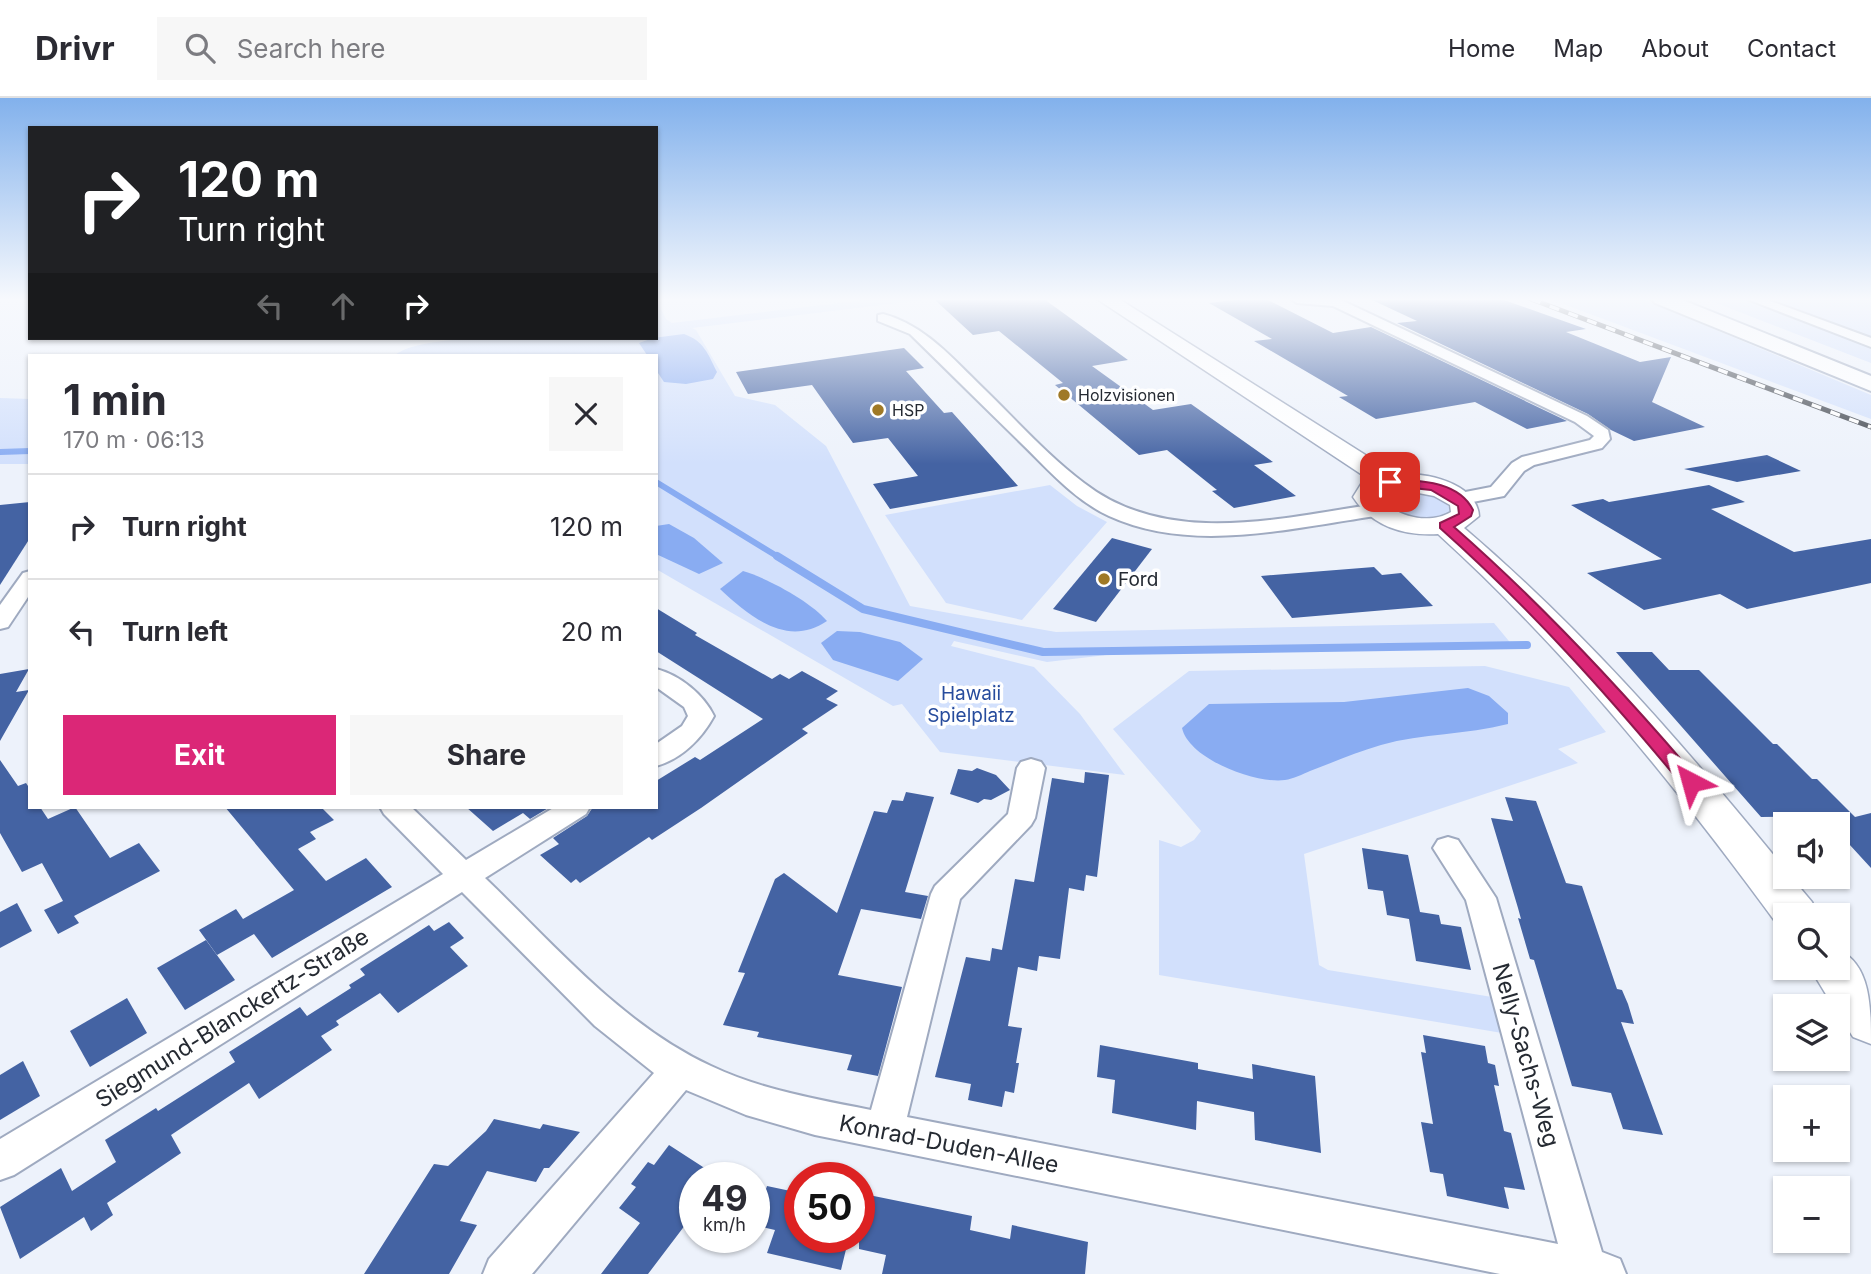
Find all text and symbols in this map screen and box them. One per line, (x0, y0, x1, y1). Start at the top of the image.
search box (157, 17, 647, 80)
text: Drivr (35, 28, 115, 68)
icon: search (181, 29, 219, 67)
text: Search here (237, 33, 385, 64)
text: Home (1448, 34, 1515, 63)
text: Map (1553, 34, 1603, 63)
text: About (1641, 34, 1709, 63)
text: Contact (1747, 34, 1836, 63)
text: 120 m (178, 150, 319, 209)
icon: right (63, 154, 154, 245)
text: Turn right (178, 210, 325, 249)
icon: left (251, 287, 289, 325)
icon: ahead (324, 287, 362, 325)
icon: right (397, 287, 435, 325)
text: 1 min (63, 374, 167, 425)
button: close (549, 377, 623, 451)
place label: Holzvisionen (1078, 385, 1175, 405)
marker: Holzvisionen (1056, 387, 1072, 403)
place label: HSP (892, 400, 924, 420)
marker: HSP (870, 402, 886, 418)
text: 170 m · 06:13 (63, 426, 205, 454)
pin (1360, 452, 1420, 512)
icon: arrive (1371, 463, 1409, 501)
icon: right (63, 508, 101, 546)
text: Turn right (122, 511, 247, 542)
text: 120 m (550, 511, 623, 542)
place label: Ford (1118, 568, 1158, 591)
marker: Ford (1096, 571, 1112, 587)
icon: left (63, 613, 101, 651)
text: Turn left (122, 616, 228, 647)
text: 20 m (561, 616, 623, 647)
park label: Hawaii Spielplatz (927, 682, 1015, 727)
button: Exit (63, 715, 336, 795)
button: Share (350, 715, 623, 795)
position arrow (1654, 745, 1728, 819)
map controls (1773, 812, 1850, 1253)
button: sound (1773, 812, 1850, 889)
button: search (1773, 903, 1850, 980)
street label: Siegmund-Blanckertz-Straße (90, 922, 374, 1114)
street label: Nelly-Sachs-Weg (1486, 960, 1566, 1150)
button: layers (1773, 994, 1850, 1071)
button: + (1773, 1085, 1850, 1162)
street label: Konrad-Duden-Allee (837, 1109, 1061, 1179)
speed limit sign: 50 (784, 1162, 875, 1253)
button: − (1773, 1176, 1850, 1253)
text: 49 (701, 1177, 748, 1219)
text: km/h (703, 1214, 746, 1235)

